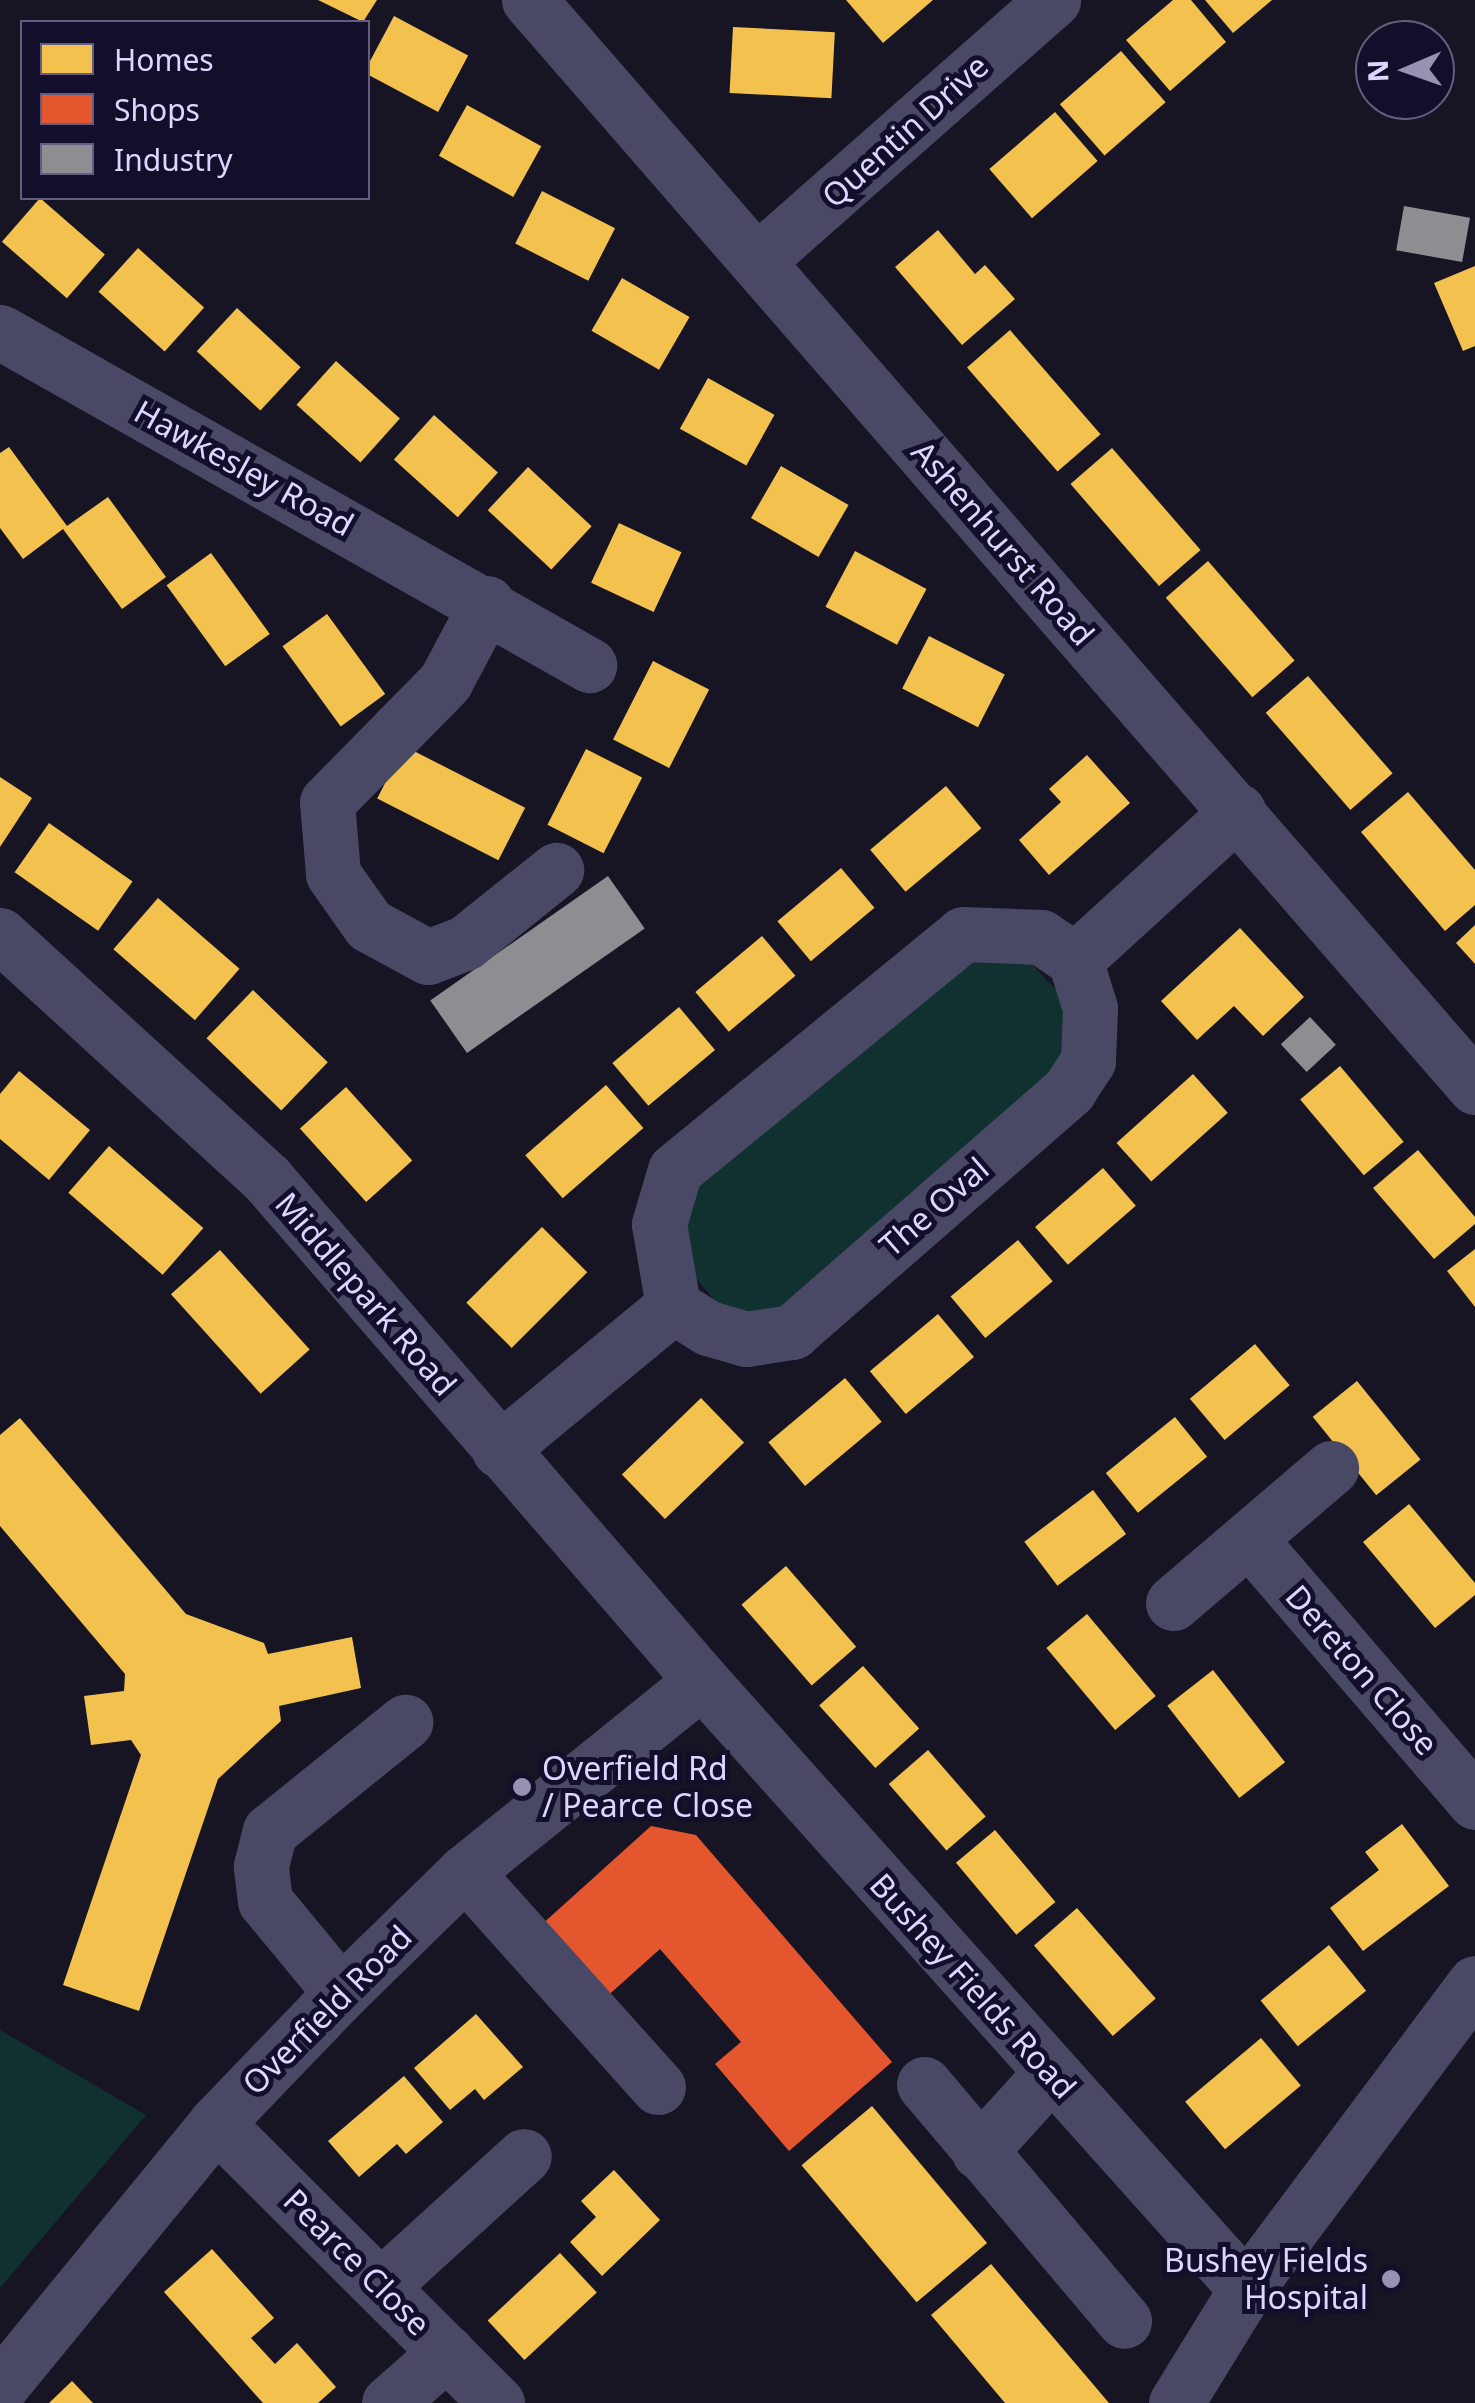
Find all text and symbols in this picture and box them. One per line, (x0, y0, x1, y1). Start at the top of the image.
legend (20, 20, 370, 200)
north arrow (1355, 20, 1455, 120)
text: Homes (114, 39, 214, 80)
street label: Quentin Drive (814, 47, 996, 215)
text: N (1358, 59, 1396, 83)
text: Shops (114, 89, 200, 130)
text: Industry (114, 139, 233, 180)
street label: Hawkesley Road (128, 392, 360, 544)
street label: Ashenhurst Road (904, 433, 1102, 653)
street label: The Oval (872, 1149, 996, 1265)
street label: Middlepark Road (268, 1185, 464, 1403)
street label: Dereton Close (1278, 1577, 1446, 1763)
place label: Overfield Rd / Pearce Close (542, 1750, 753, 1825)
marker: Overfield Rd / Pearce Close (511, 1776, 533, 1798)
street label: Bushey Fields Road (862, 1866, 1084, 2106)
street label: Overfield Road (235, 1918, 419, 2102)
street label: Pearce Close (276, 2181, 438, 2343)
place label: Bushey Fields Hospital (1164, 2242, 1368, 2317)
marker: Bushey Fields Hospital (1378, 2266, 1404, 2292)

